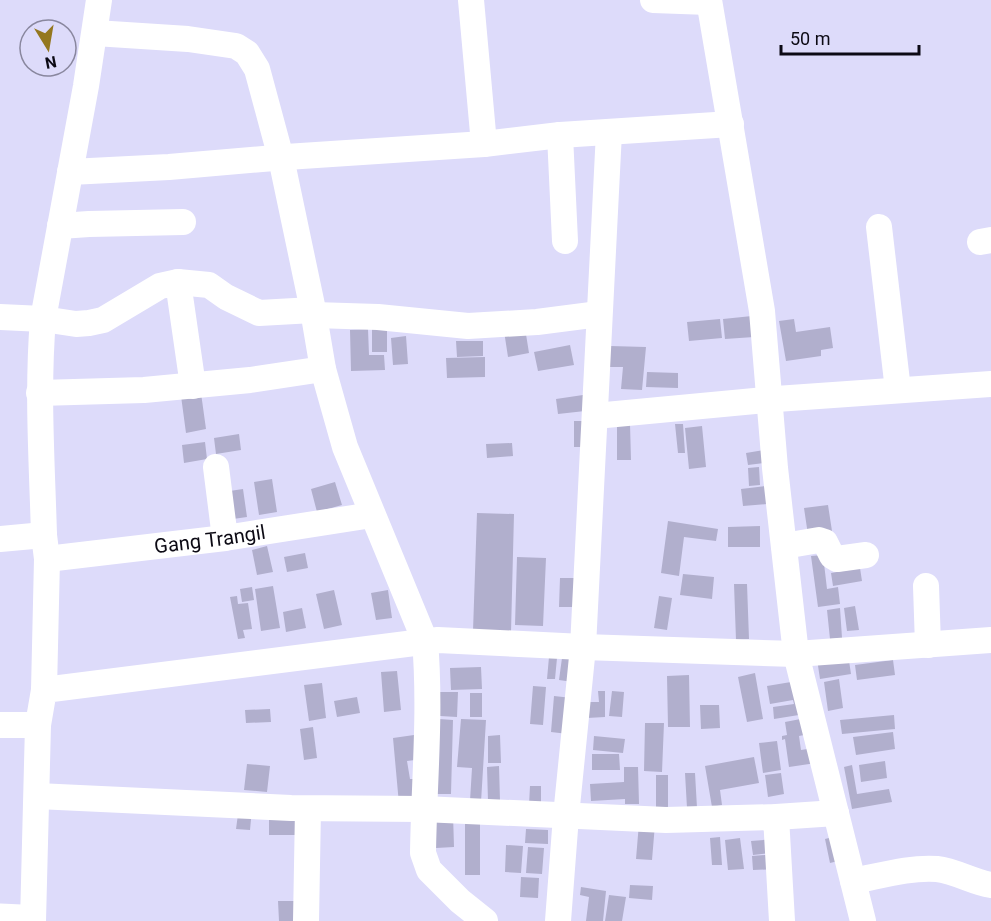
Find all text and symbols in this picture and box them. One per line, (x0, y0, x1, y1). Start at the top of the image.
north arrow (18, 18, 78, 78)
scale bar (781, 18, 919, 56)
text: 50 m (790, 28, 830, 49)
text: N (43, 52, 58, 73)
street label: Gang Trangil (153, 520, 267, 558)

